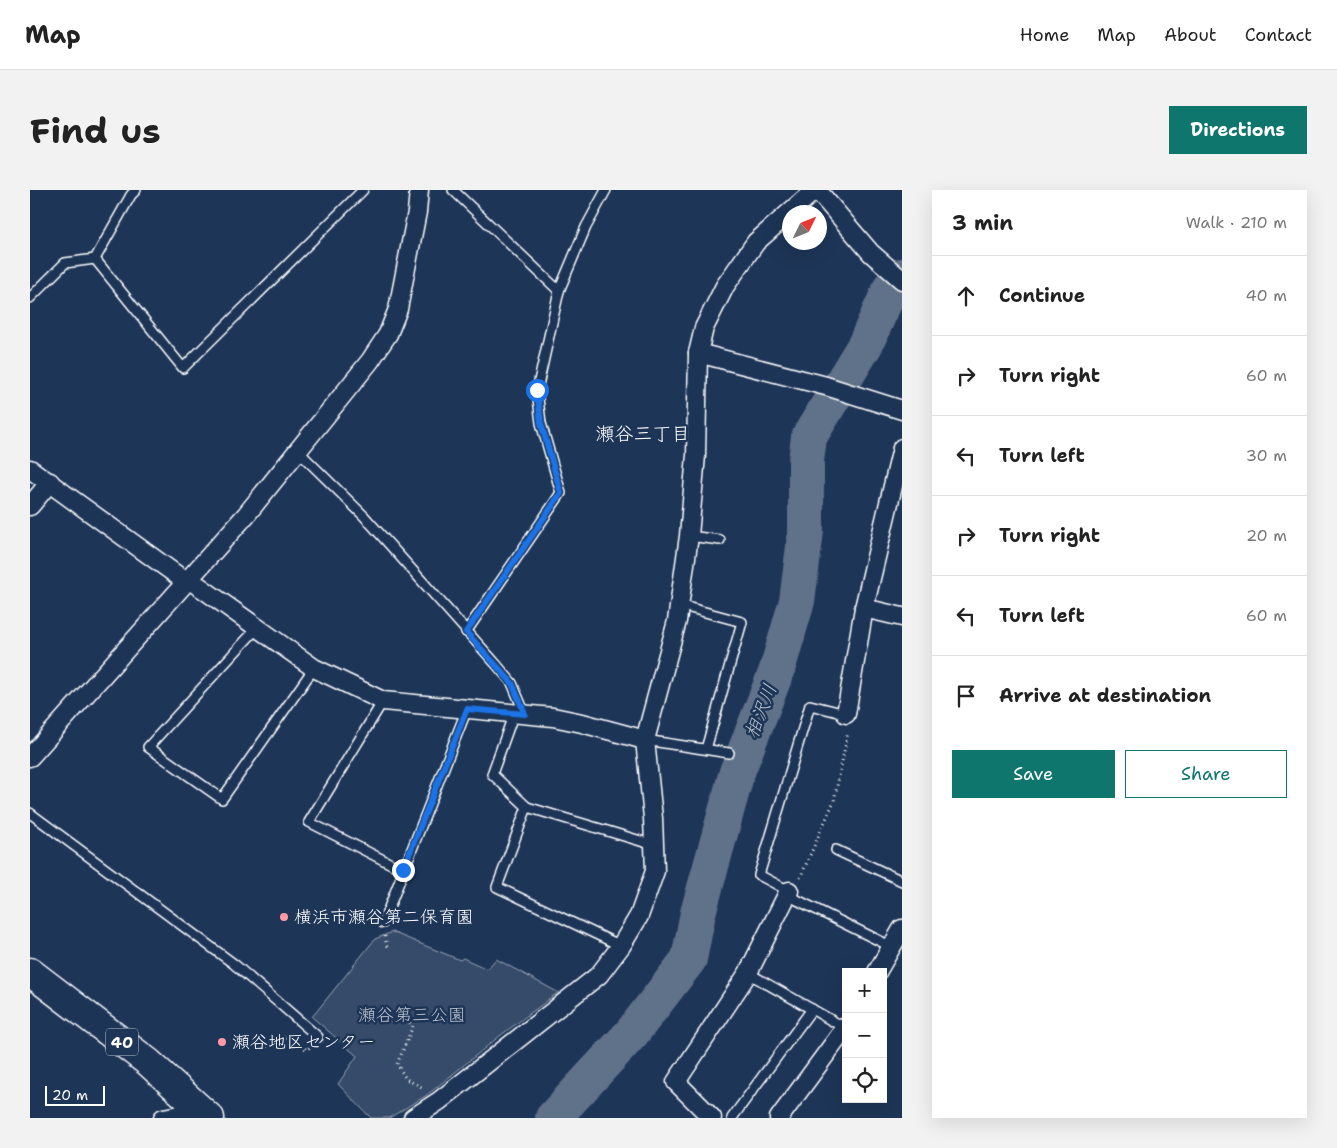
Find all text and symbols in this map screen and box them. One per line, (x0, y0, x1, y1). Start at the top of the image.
text: Map (25, 19, 81, 51)
text: Home (1020, 23, 1069, 47)
text: Map (1097, 23, 1136, 47)
text: About (1164, 23, 1217, 47)
text: Contact (1245, 23, 1312, 47)
button: Directions (1169, 106, 1307, 154)
text: Find us (30, 107, 161, 154)
north arrow (782, 205, 827, 250)
text: 3 min (952, 209, 1013, 237)
text: Walk · 210 m (1186, 212, 1287, 233)
icon: ahead (952, 282, 980, 310)
text: Continue (999, 283, 1085, 308)
text: 40 m (1245, 285, 1287, 306)
icon: right (952, 362, 980, 390)
text: Turn right (999, 363, 1100, 388)
text: 60 m (1246, 365, 1287, 386)
route start (526, 379, 549, 402)
district label: 瀬谷三丁目 (595, 421, 691, 446)
icon: left (952, 442, 980, 470)
text: Turn left (999, 443, 1085, 468)
text: 30 m (1246, 445, 1287, 466)
icon: right (952, 522, 980, 550)
text: Turn right (999, 523, 1100, 548)
text: 20 m (1246, 525, 1287, 546)
icon: left (952, 602, 980, 630)
text: Turn left (999, 603, 1085, 628)
text: 60 m (1246, 605, 1287, 626)
water label: 相沢川 (739, 680, 782, 742)
icon: arrive (952, 682, 980, 710)
text: Arrive at destination (999, 683, 1211, 708)
button: Save (952, 750, 1115, 798)
button: Share (1125, 750, 1287, 798)
route end (392, 859, 415, 882)
place label: 横浜市瀬谷第二保育園 (294, 905, 474, 929)
marker: 横浜市瀬谷第二保育園 (278, 911, 290, 923)
map controls (842, 968, 887, 1103)
button: + (842, 968, 887, 1013)
park label: 瀬谷第三公園 (358, 1003, 466, 1027)
button: − (842, 1013, 887, 1058)
road number: 40 (106, 1029, 138, 1056)
place label: 瀬谷地区センター (232, 1030, 375, 1054)
marker: 瀬谷地区センター (216, 1036, 228, 1048)
button: locate (842, 1058, 887, 1103)
scale bar (45, 1083, 105, 1106)
text: 20 m (52, 1086, 88, 1104)

